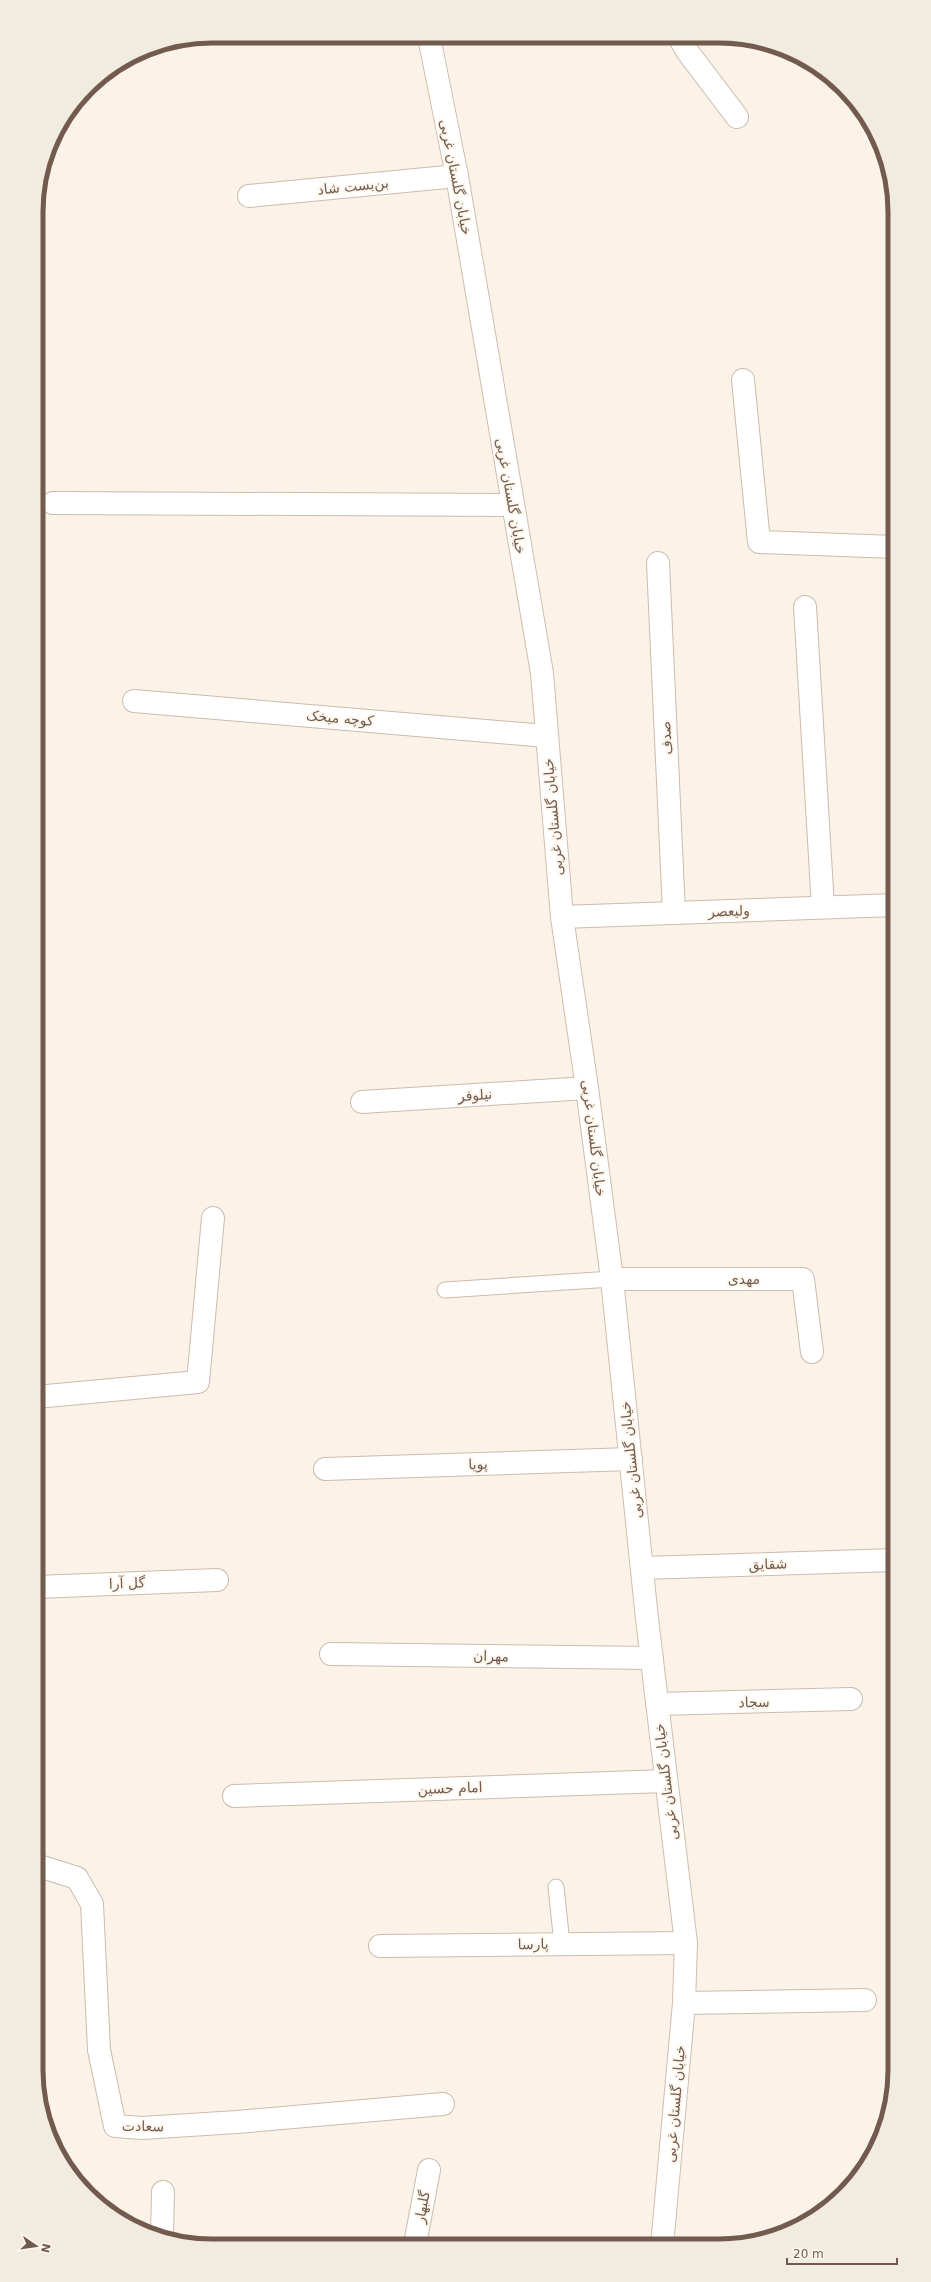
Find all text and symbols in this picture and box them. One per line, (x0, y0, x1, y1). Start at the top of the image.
street label: خیابان گلستان غربی (436, 118, 475, 236)
street label: بن‌بست شاد (317, 174, 389, 199)
street label: خیابان گلستان غربی (492, 437, 529, 556)
street label: کوچه میخک (305, 707, 375, 730)
street label: صدف (657, 721, 675, 755)
street label: خیابان گلستان غربی (540, 758, 567, 876)
street label: ولیعصر (707, 902, 750, 921)
street label: خیابان گلستان غربی (578, 1079, 609, 1197)
street label: نیلوفر (456, 1086, 493, 1105)
street label: مهدی (728, 1271, 760, 1288)
street label: خیابان گلستان غربی (617, 1401, 646, 1519)
street label: پویا (468, 1456, 488, 1473)
street label: شقایق (748, 1555, 788, 1574)
street label: گل آرا (109, 1574, 146, 1593)
street label: مهران (473, 1648, 509, 1665)
street label: سجاد (738, 1694, 770, 1710)
street label: خیابان گلستان غربی (651, 1723, 682, 1841)
street label: امام حسین (417, 1779, 483, 1798)
street label: پارسا (517, 1936, 549, 1953)
street label: خیابان گلستان غربی (662, 2045, 689, 2163)
street label: سعادت (122, 2118, 164, 2134)
street label: گلبهار (411, 2189, 434, 2226)
north arrow (16, 2226, 56, 2266)
scale bar (787, 2240, 897, 2266)
text: N (38, 2242, 53, 2254)
text: 20 m (793, 2247, 824, 2261)

